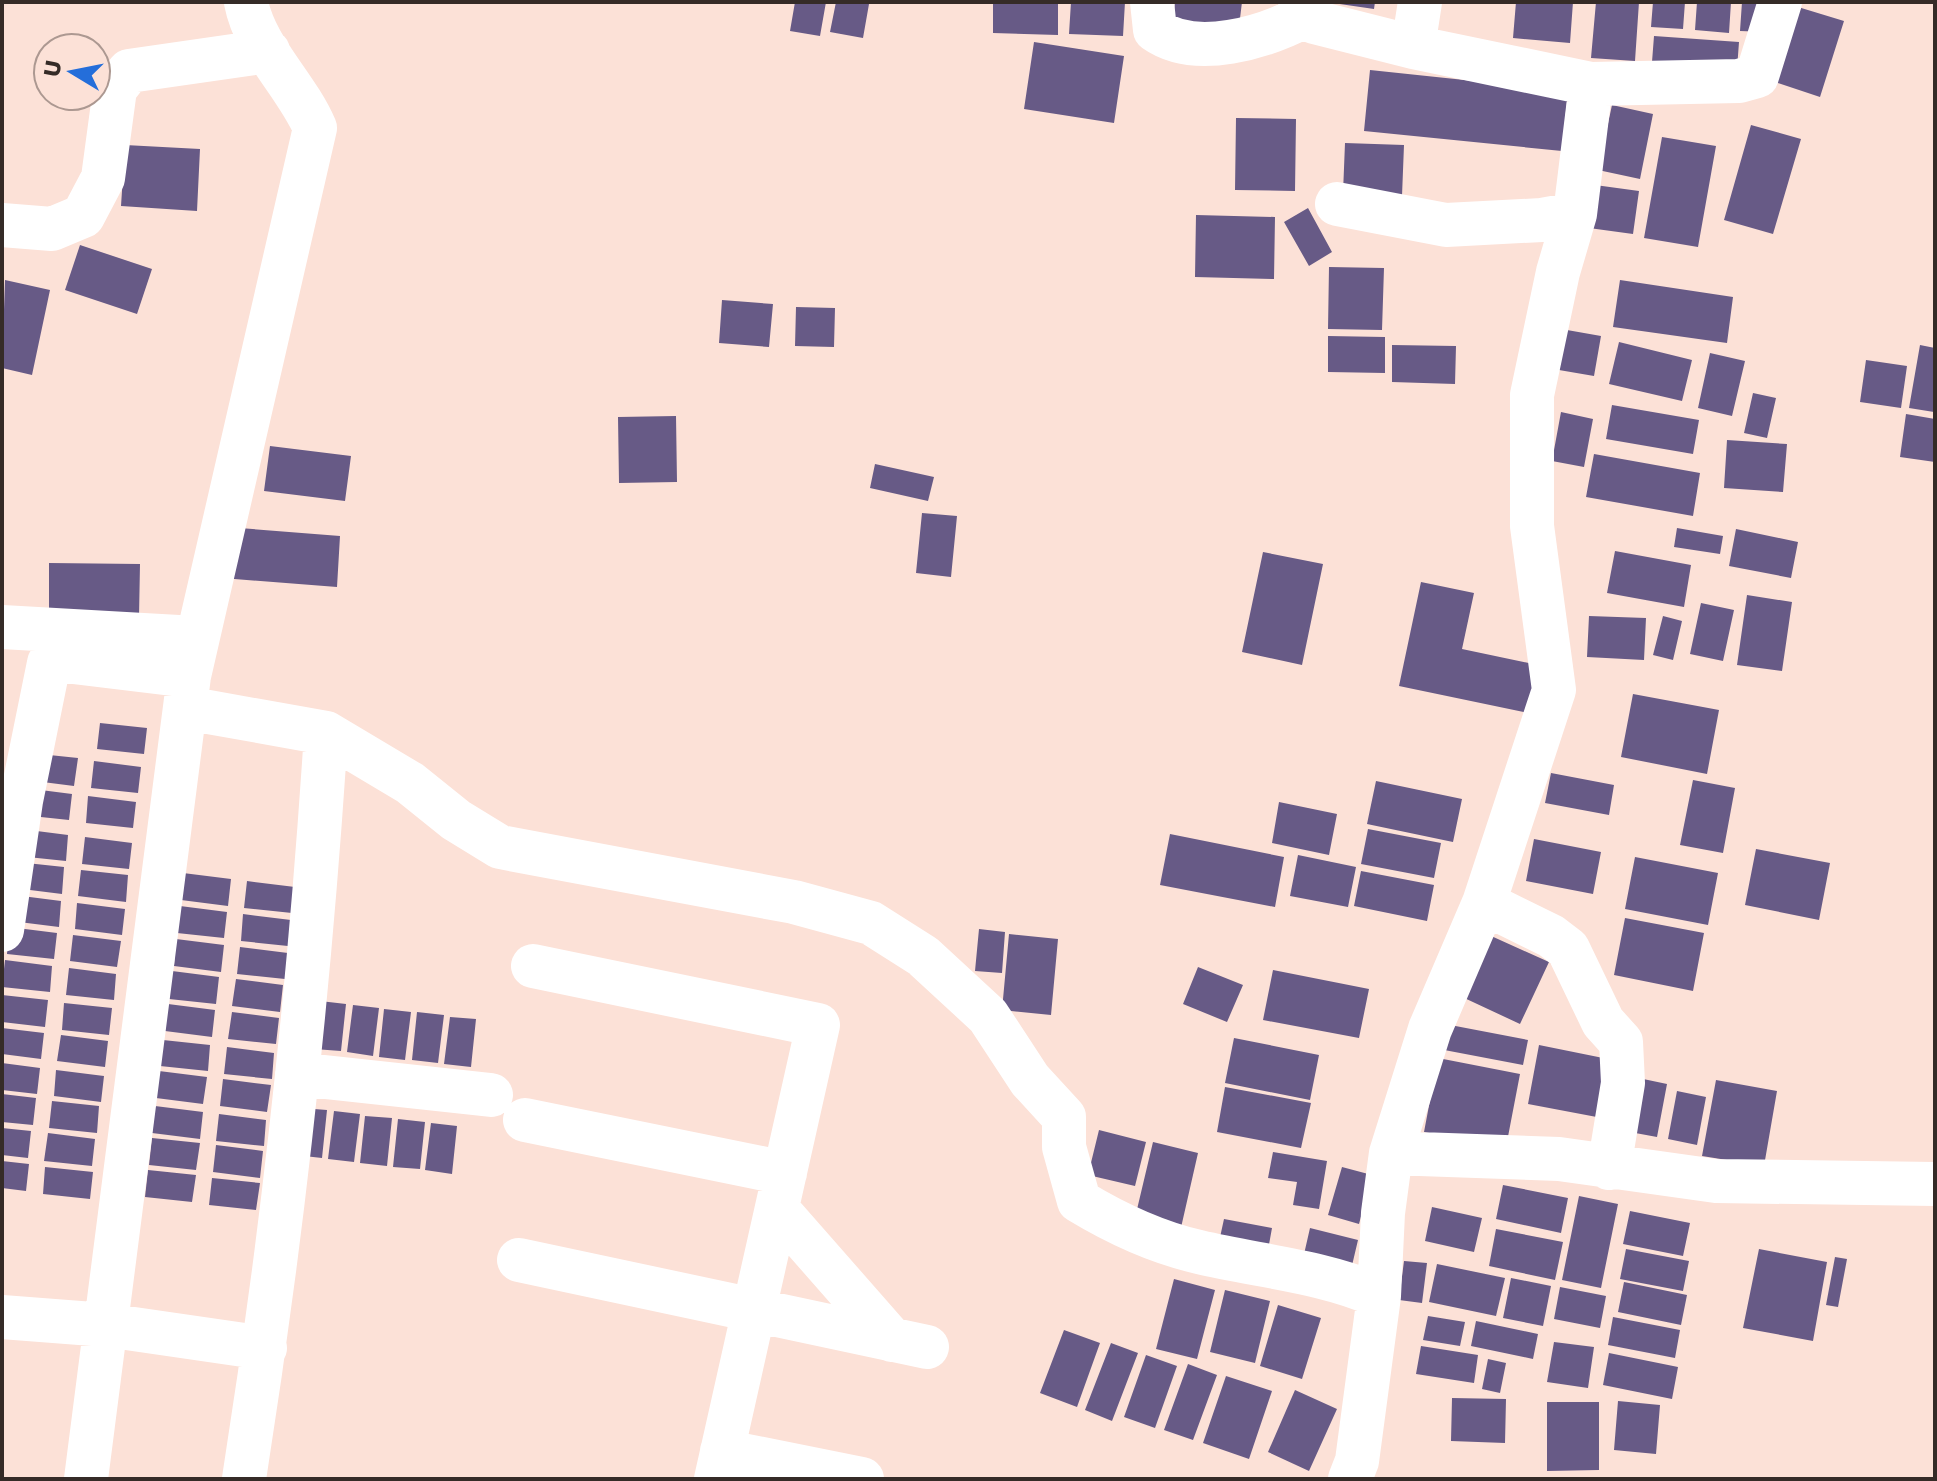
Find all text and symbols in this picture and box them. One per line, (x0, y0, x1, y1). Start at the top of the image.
north arrow (32, 32, 112, 112)
text: U (37, 58, 67, 79)

